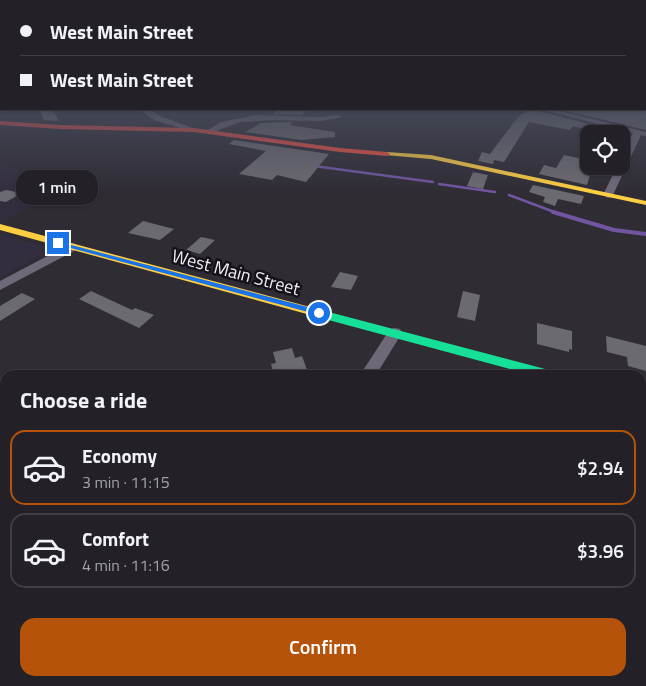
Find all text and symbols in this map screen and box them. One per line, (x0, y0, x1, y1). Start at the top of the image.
text: West Main Street (50, 17, 193, 46)
text: West Main Street (50, 65, 193, 94)
map controls (580, 125, 630, 175)
button: locate (580, 125, 630, 175)
callout: 1 min (17, 170, 99, 206)
text: 1 min (38, 175, 76, 199)
route end (47, 232, 69, 254)
street label: West Main Street (169, 242, 304, 302)
route start (308, 302, 330, 324)
text: Choose a ride (20, 383, 147, 417)
text: Economy (82, 441, 157, 470)
icon: car (22, 445, 67, 490)
text: $2.94 (577, 453, 624, 482)
text: 3 min · 11:15 (82, 470, 170, 494)
text: Comfort (82, 524, 149, 553)
icon: car (22, 528, 67, 573)
text: $3.96 (577, 536, 624, 565)
text: 4 min · 11:16 (82, 553, 170, 577)
button: Confirm (20, 618, 626, 676)

